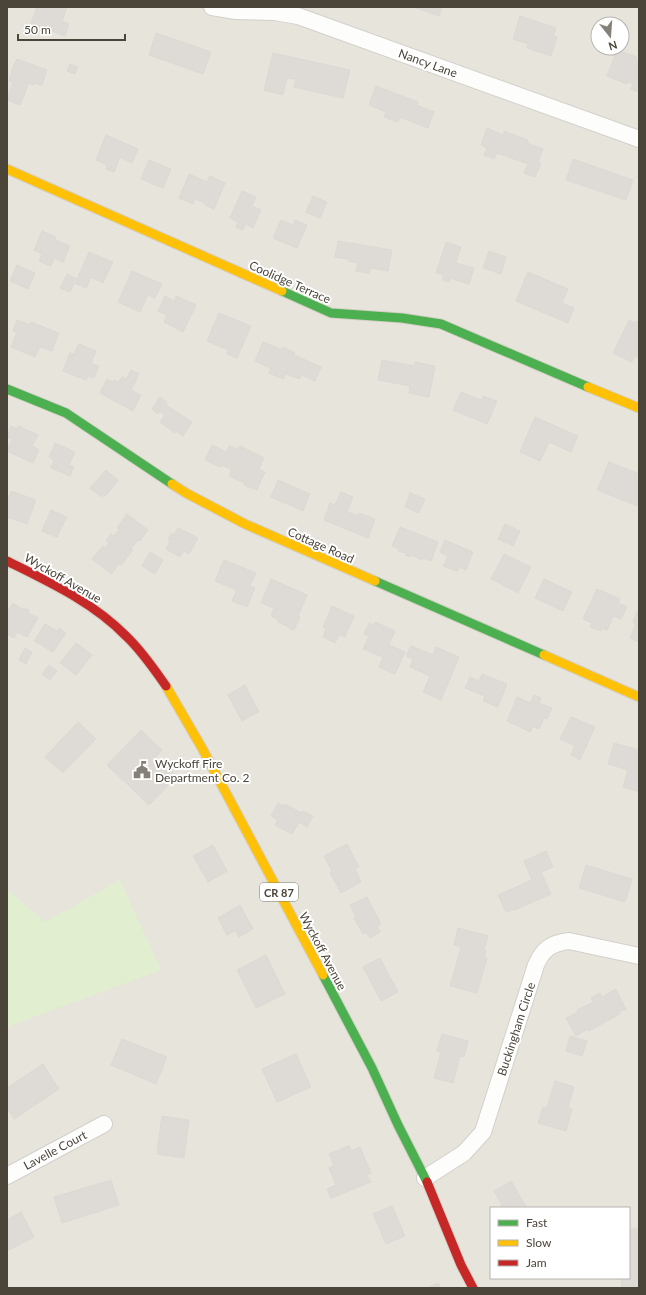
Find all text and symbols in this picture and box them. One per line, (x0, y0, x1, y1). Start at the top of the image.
scale bar (18, 16, 125, 42)
north arrow (590, 16, 630, 56)
text: 50 m (24, 22, 51, 37)
text: N (607, 39, 619, 53)
street label: Nancy Lane (397, 45, 459, 81)
street label: Coolidge Terrace (247, 257, 333, 307)
street label: Cottage Road (286, 524, 356, 566)
street label: Wyckoff Avenue (22, 550, 104, 606)
place label: Wyckoff Fire Department Co. 2 (155, 756, 250, 785)
public building icon: Wyckoff Fire Department Co. 2 (132, 760, 152, 780)
road number: CR 87 (260, 883, 298, 901)
street label: Wyckoff Avenue (296, 909, 350, 993)
street label: Buckingham Circle (494, 980, 538, 1078)
street label: Lavelle Court (21, 1127, 90, 1173)
legend (490, 1207, 630, 1279)
text: Fast (526, 1215, 548, 1230)
text: Slow (526, 1235, 552, 1250)
text: Jam (526, 1255, 547, 1270)

